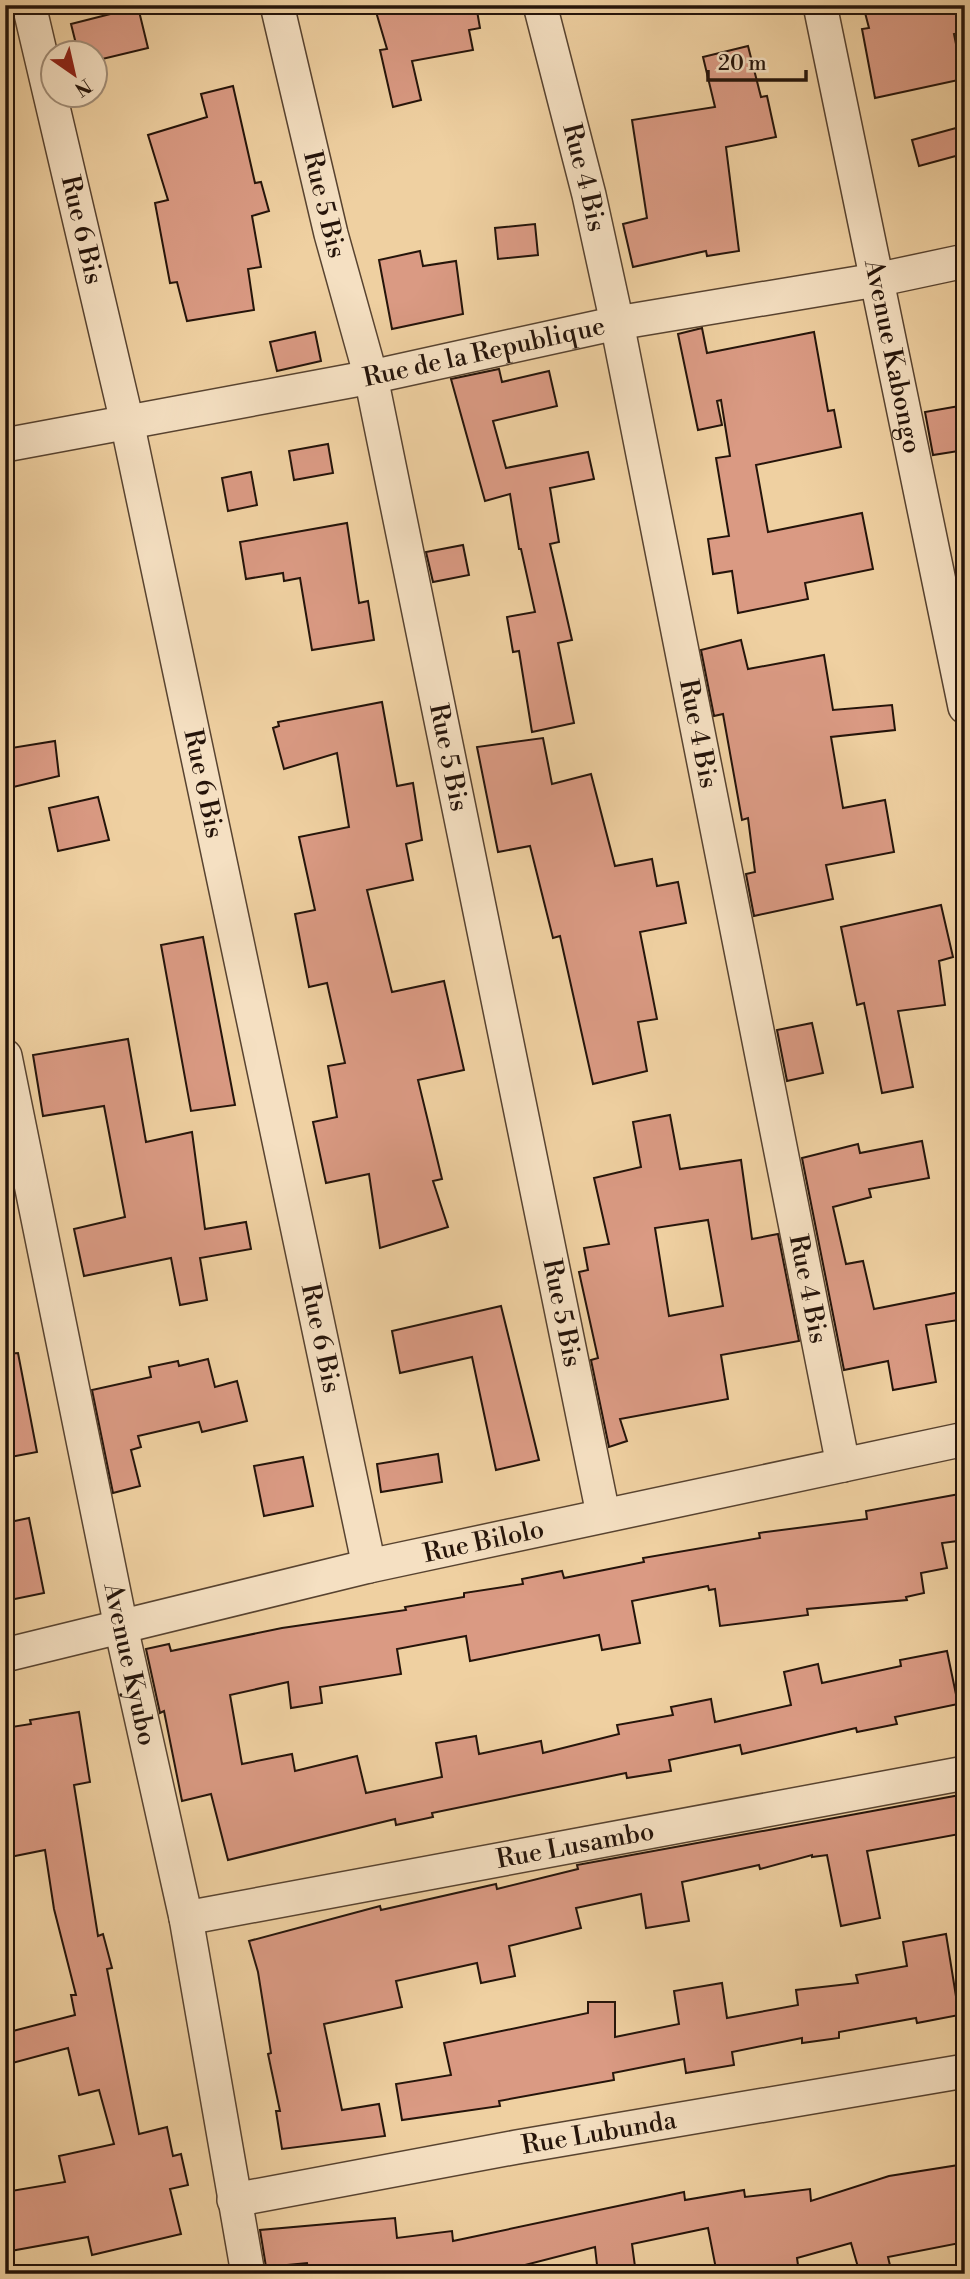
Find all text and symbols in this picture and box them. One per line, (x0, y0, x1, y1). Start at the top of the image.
north arrow (38, 38, 108, 108)
scale bar (708, 38, 806, 82)
text: 20 m (718, 51, 767, 77)
text: N (70, 73, 96, 101)
street label: Rue 4 Bis (555, 120, 613, 235)
street label: Rue 5 Bis (296, 148, 353, 262)
street label: Rue 6 Bis (54, 172, 110, 287)
street label: Avenue Kabongo (857, 256, 928, 456)
street label: Rue de la Republique (360, 310, 608, 394)
street label: Rue 4 Bis (672, 677, 725, 791)
street label: Rue 5 Bis (422, 701, 475, 814)
street label: Rue 6 Bis (176, 726, 231, 841)
street label: Rue 4 Bis (782, 1232, 835, 1346)
street label: Rue 5 Bis (535, 1256, 589, 1370)
street label: Rue 6 Bis (294, 1281, 348, 1396)
street label: Rue Bilolo (420, 1513, 547, 1570)
street label: Avenue Kyubo (96, 1579, 163, 1749)
street label: Rue Lusambo (494, 1815, 657, 1876)
street label: Rue Lubunda (519, 2104, 680, 2162)

